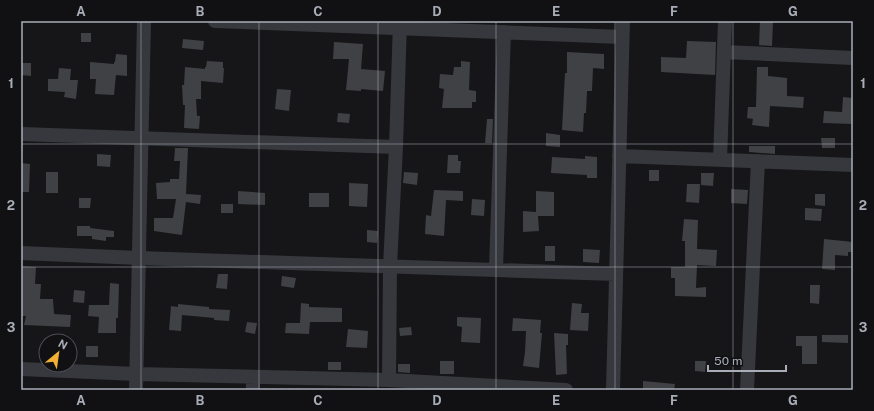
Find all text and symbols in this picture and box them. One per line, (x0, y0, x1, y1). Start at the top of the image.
text: A (76, 4, 86, 19)
text: B (196, 4, 205, 19)
text: C (313, 4, 323, 19)
text: D (432, 4, 442, 19)
text: E (552, 4, 560, 19)
text: F (670, 4, 678, 19)
text: G (788, 4, 798, 19)
text: 1 (8, 76, 14, 91)
text: 1 (860, 76, 866, 91)
text: 2 (7, 198, 15, 213)
text: 2 (859, 198, 867, 213)
text: 3 (7, 320, 16, 335)
text: 3 (859, 320, 868, 335)
north arrow (38, 333, 78, 373)
text: N (56, 337, 70, 352)
scale bar (708, 347, 786, 373)
text: 50 m (714, 354, 742, 368)
text: A (76, 393, 86, 408)
text: B (196, 393, 205, 408)
text: C (313, 393, 323, 408)
text: D (432, 393, 442, 408)
text: E (552, 393, 560, 408)
text: F (670, 393, 678, 408)
text: G (788, 393, 798, 408)

